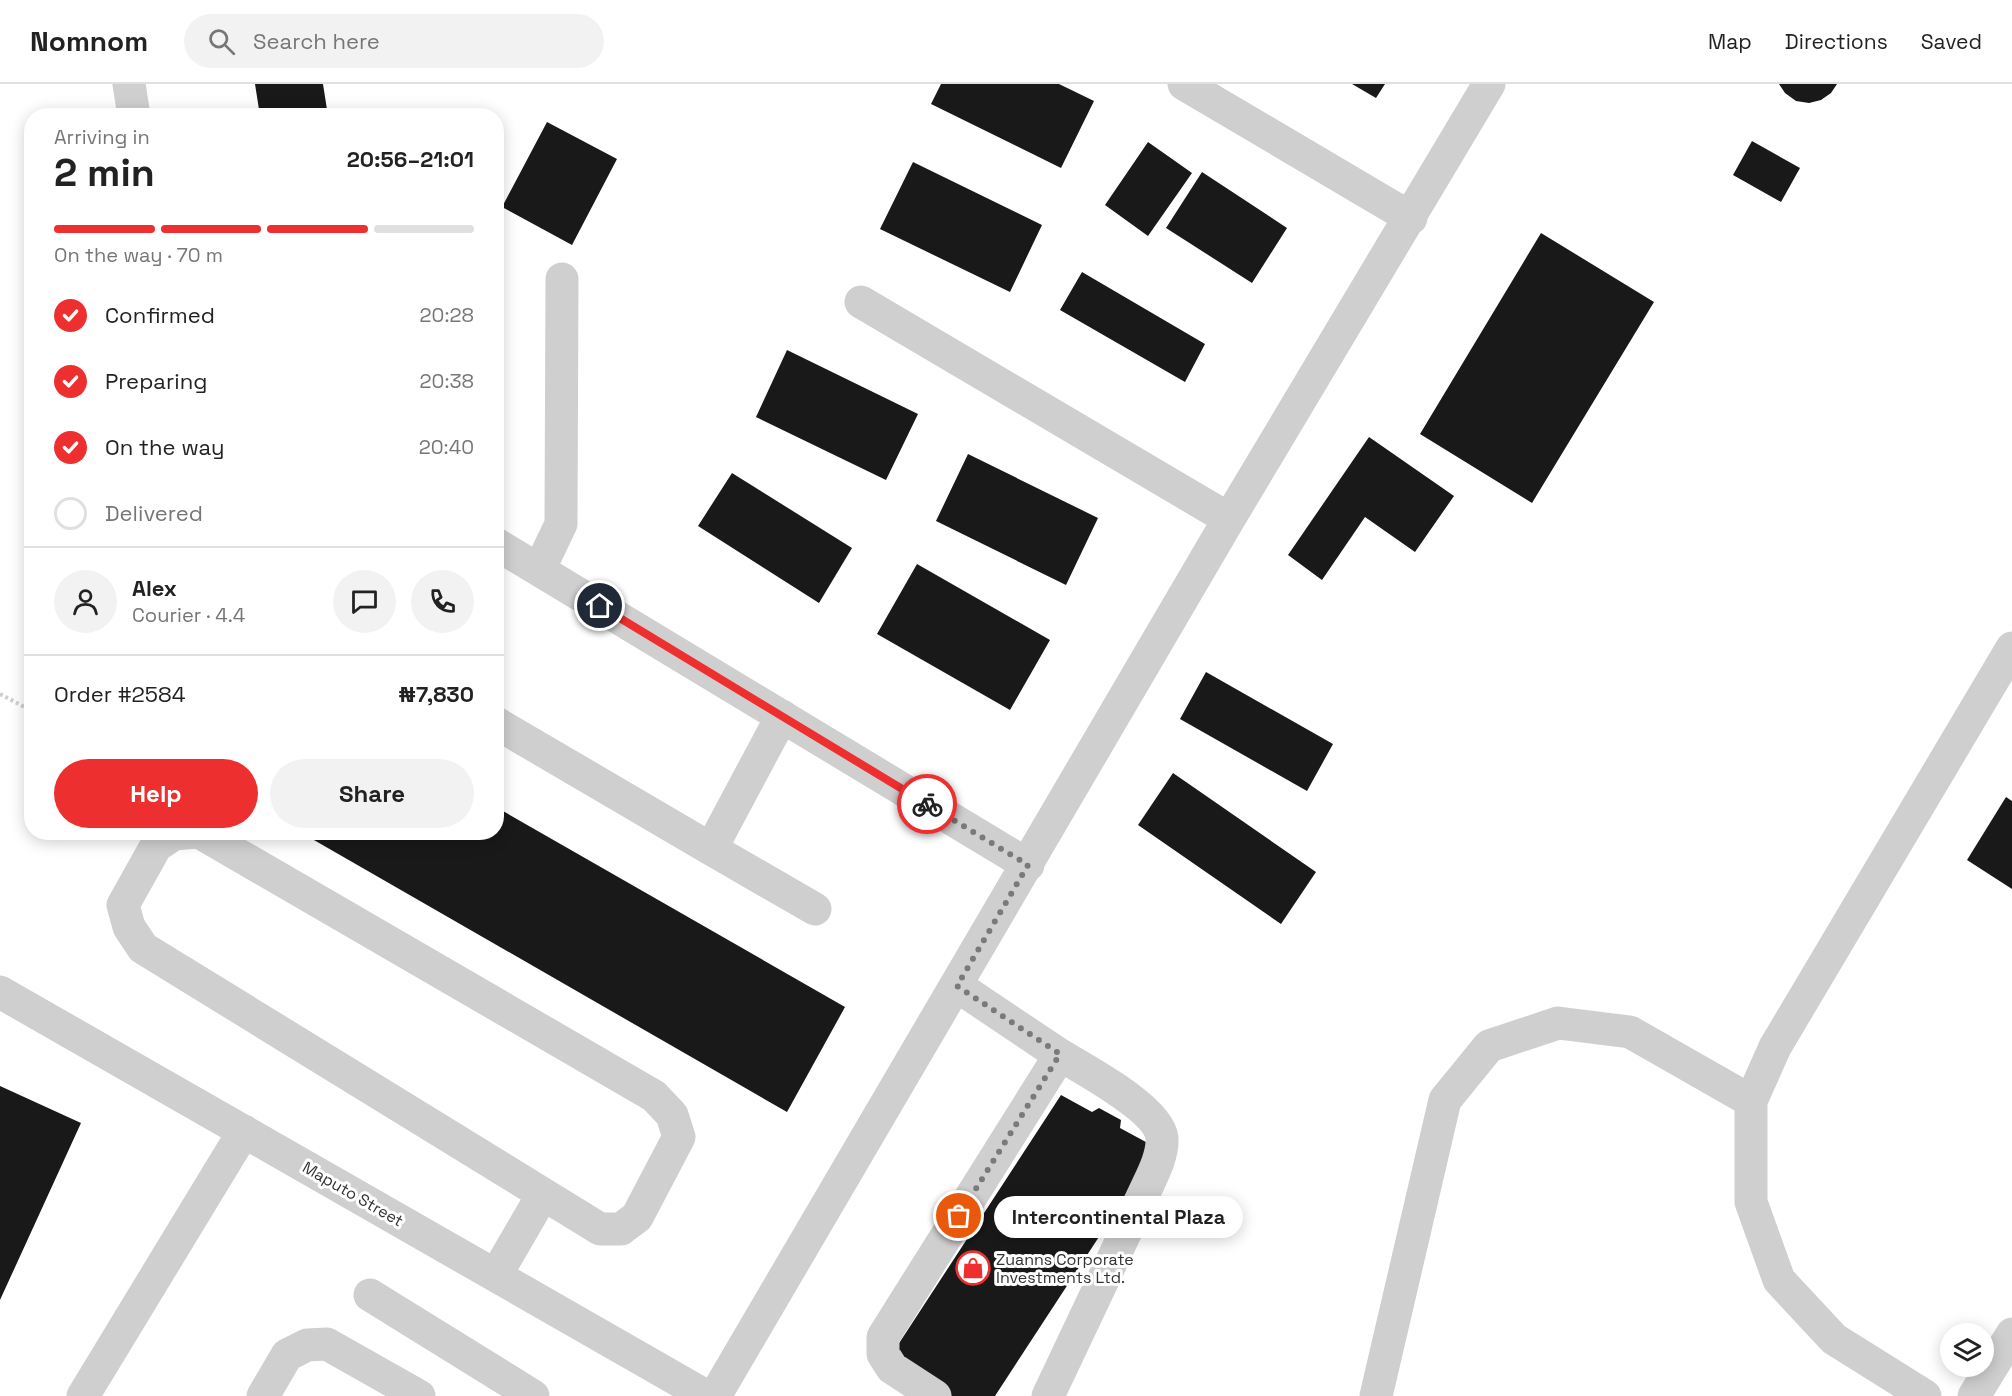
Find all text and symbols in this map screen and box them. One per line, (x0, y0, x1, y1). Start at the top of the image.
search box (184, 14, 604, 68)
text: Nomnom (30, 23, 148, 59)
icon: search (205, 25, 238, 58)
text: Search here (253, 27, 380, 55)
text: Map (1708, 28, 1752, 55)
text: Directions (1785, 28, 1888, 55)
text: Saved (1921, 28, 1982, 55)
text: Arriving in (54, 124, 150, 150)
text: 20:56–21:01 (347, 145, 474, 173)
text: 2 min (54, 148, 155, 197)
text: On the way · 70 m (54, 242, 223, 268)
icon: check (54, 299, 87, 332)
text: Confirmed (105, 301, 215, 329)
text: 20:28 (420, 302, 474, 328)
icon: check (54, 365, 87, 398)
text: Preparing (105, 367, 207, 395)
text: 20:38 (420, 368, 474, 394)
icon: check (54, 431, 87, 464)
text: On the way (105, 433, 224, 461)
text: 20:40 (419, 434, 474, 460)
text: Delivered (105, 499, 203, 527)
button: person (54, 570, 117, 633)
button: chat (333, 570, 396, 633)
button: phone (411, 570, 474, 633)
text: Alex (132, 574, 177, 602)
pin (574, 580, 625, 631)
icon: home (583, 589, 616, 622)
text: Courier · 4.4 (132, 602, 245, 628)
text: Order #2584 (54, 680, 185, 708)
text: ₦7,830 (398, 680, 474, 708)
button: Help (54, 759, 258, 828)
button: Share (270, 759, 474, 828)
courier (897, 774, 957, 834)
icon: bike (911, 788, 944, 821)
street label: Maputo Street (299, 1157, 407, 1231)
pin (933, 1190, 984, 1241)
callout: Intercontinental Plaza (995, 1195, 1244, 1237)
icon: bag (942, 1199, 975, 1232)
text: Intercontinental Plaza (1012, 1204, 1225, 1230)
place label: Zuanns Corporate Investments Ltd. (996, 1249, 1134, 1288)
shop icon: Zuanns Corporate Investments Ltd. (955, 1250, 991, 1286)
map controls (1940, 1323, 1994, 1377)
button: layers (1940, 1323, 1994, 1377)

